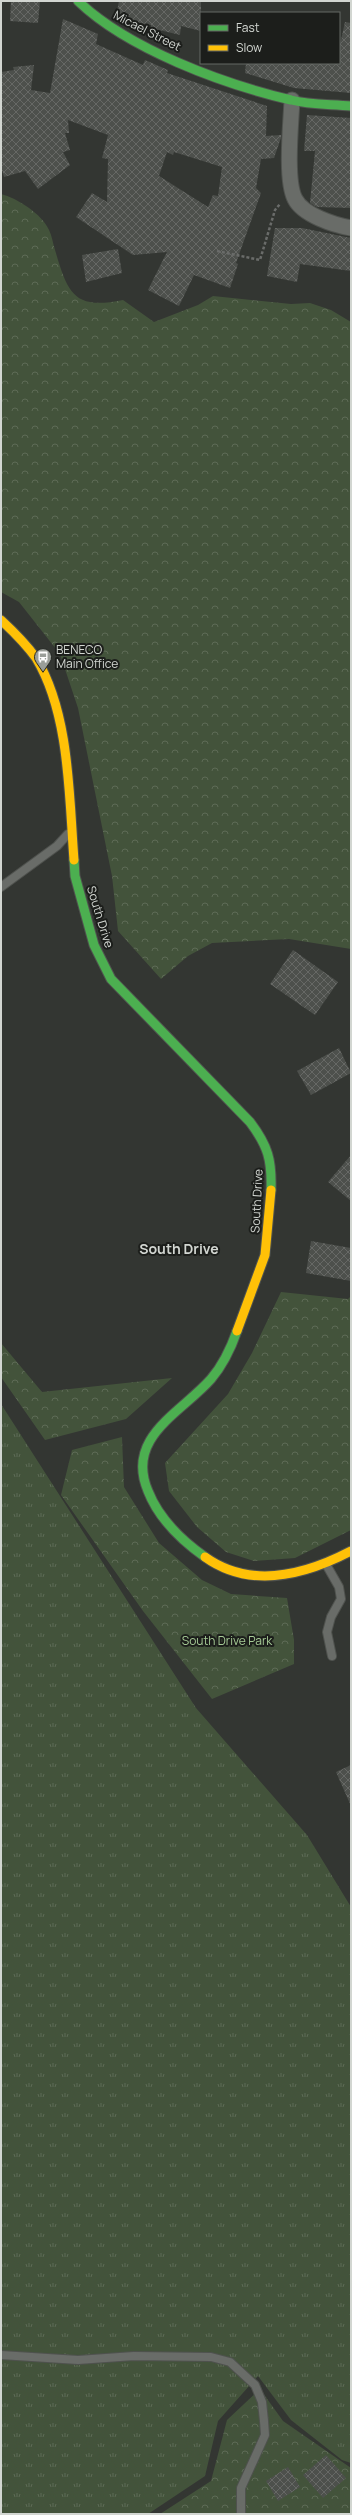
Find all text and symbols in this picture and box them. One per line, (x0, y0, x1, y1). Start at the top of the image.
street label: Micael Street (111, 6, 184, 55)
legend (200, 12, 340, 64)
text: Fast (236, 19, 260, 36)
text: Slow (236, 39, 262, 56)
place label: BENECO Main Office (56, 641, 118, 672)
bus stop icon: BENECO Main Office (33, 647, 53, 672)
street label: South Drive (83, 884, 118, 950)
street label: South Drive (246, 1169, 267, 1233)
district label: South Drive (139, 1239, 219, 1258)
park label: South Drive Park (182, 1632, 273, 1649)

